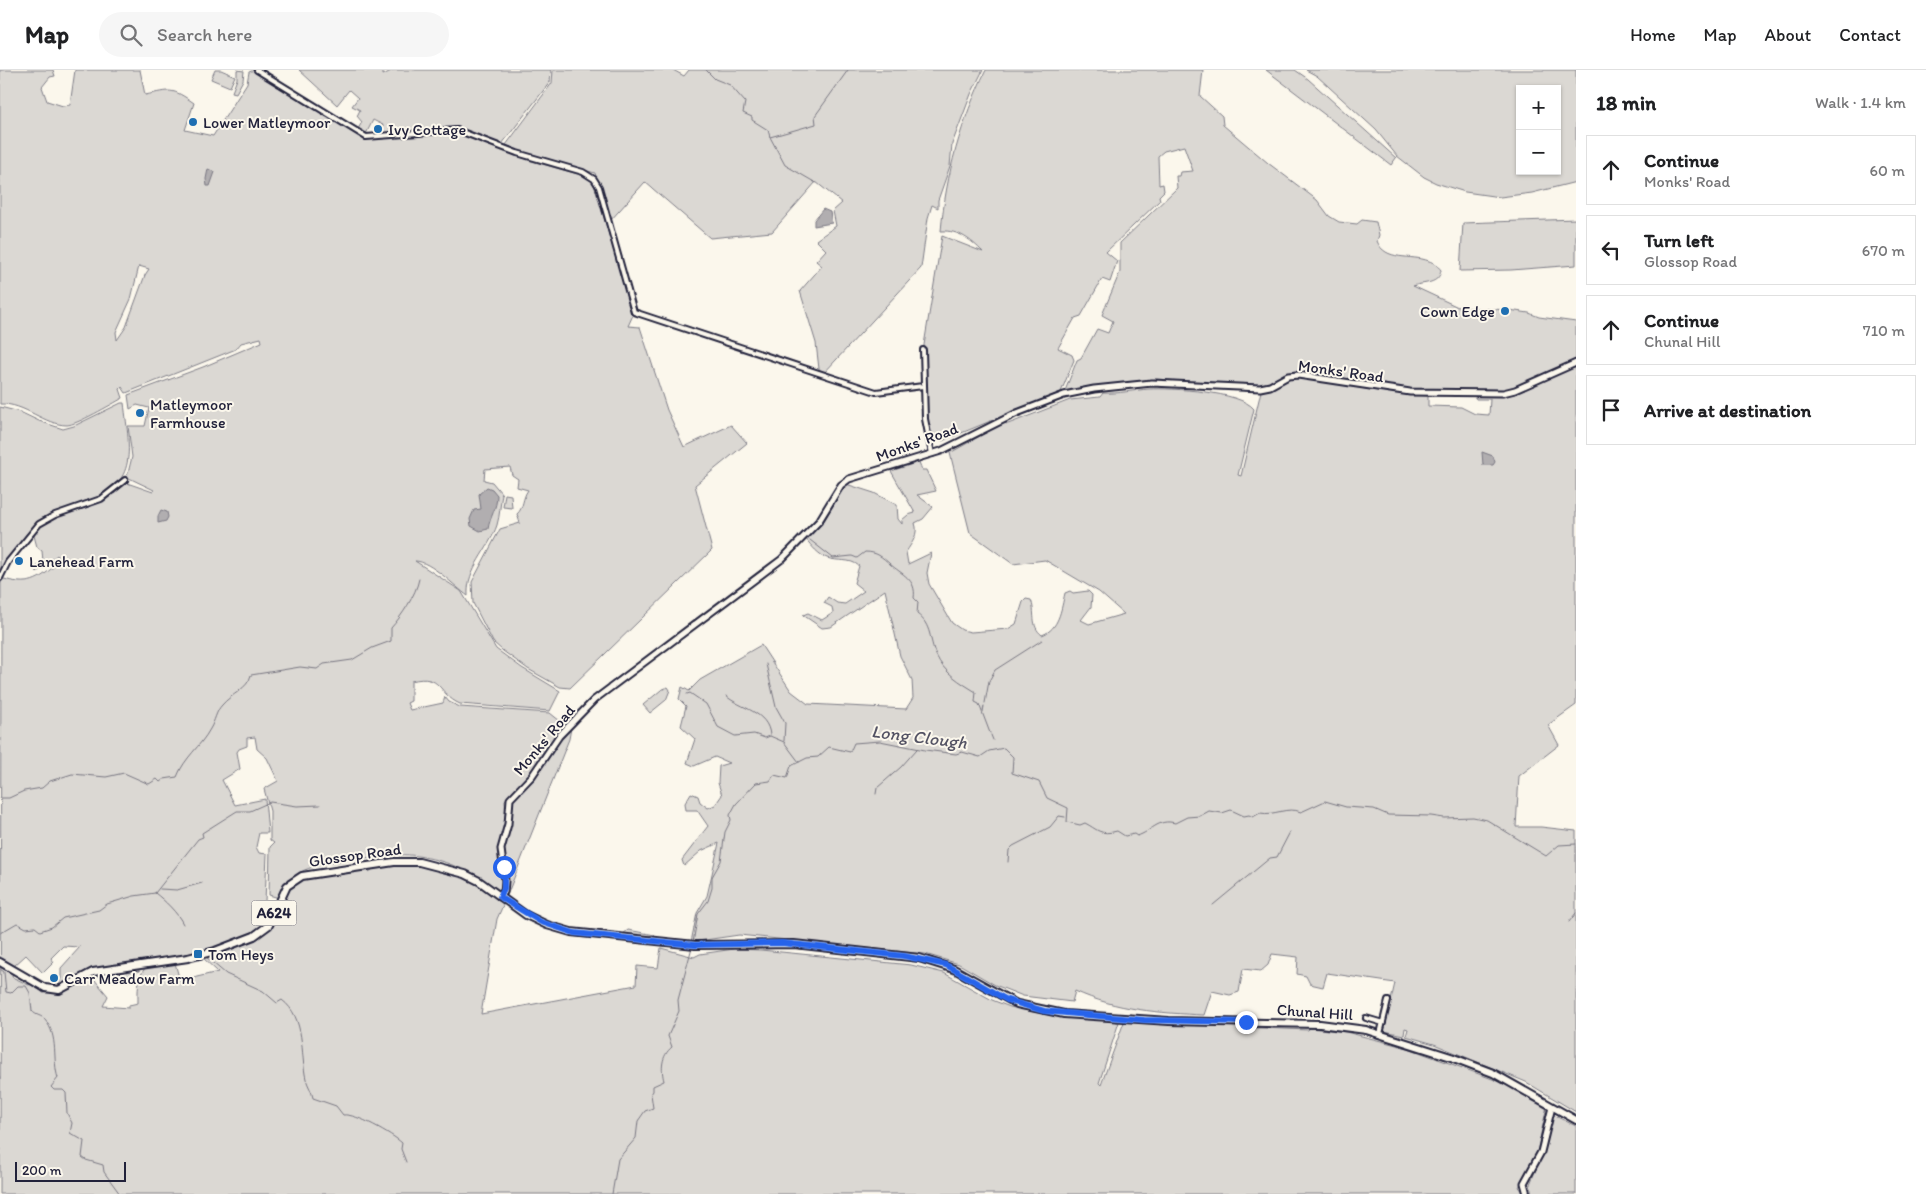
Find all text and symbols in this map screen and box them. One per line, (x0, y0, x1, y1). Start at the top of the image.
search box (99, 12, 449, 57)
text: Map (25, 20, 69, 49)
icon: search (117, 21, 145, 49)
text: Search here (157, 23, 252, 46)
text: Home (1630, 24, 1676, 46)
text: Map (1704, 24, 1737, 46)
text: About (1765, 24, 1811, 46)
text: Contact (1839, 24, 1901, 46)
map controls (1516, 85, 1561, 175)
button: + (1516, 85, 1561, 130)
text: 18 min (1596, 90, 1656, 115)
text: Walk · 1.4 km (1815, 93, 1906, 112)
place label: Lower Matleymoor (203, 113, 331, 132)
marker: Lower Matleymoor (187, 116, 199, 128)
place label: Ivy Cottage (388, 120, 466, 139)
marker: Ivy Cottage (372, 123, 384, 135)
button: − (1516, 130, 1561, 175)
text: Continue (1644, 149, 1719, 172)
icon: ahead (1597, 156, 1625, 184)
text: 60 m (1870, 161, 1905, 180)
text: Monks' Road (1644, 172, 1730, 191)
text: Turn left (1644, 229, 1714, 252)
icon: left (1597, 236, 1625, 264)
text: 670 m (1862, 241, 1905, 260)
text: Glossop Road (1644, 252, 1737, 271)
place label: Cown Edge (1420, 302, 1495, 321)
marker: Cown Edge (1499, 305, 1511, 317)
text: Continue (1644, 309, 1719, 332)
icon: ahead (1597, 316, 1625, 344)
text: 710 m (1863, 321, 1905, 340)
text: Chunal Hill (1644, 332, 1720, 351)
street label: Monks' Road (1297, 356, 1385, 386)
place label: Matleymoor Farmhouse (150, 395, 232, 432)
icon: arrive (1597, 396, 1625, 424)
text: Arrive at destination (1644, 399, 1811, 422)
marker: Matleymoor Farmhouse (134, 407, 146, 419)
street label: Monks' Road (873, 418, 961, 466)
place label: Lanehead Farm (29, 552, 134, 571)
marker: Lanehead Farm (13, 555, 25, 567)
street label: Monks' Road (509, 701, 579, 779)
water label: Long Clough (870, 720, 969, 754)
street label: Glossop Road (308, 839, 403, 871)
route start (493, 856, 516, 879)
road number: A624 (252, 900, 296, 926)
place label: Tom Heys (208, 945, 274, 964)
marker: Tom Heys (192, 948, 204, 960)
place label: Carr Meadow Farm (64, 969, 195, 988)
marker: Carr Meadow Farm (48, 972, 60, 984)
street label: Chunal Hill (1276, 1000, 1354, 1024)
route end (1235, 1011, 1258, 1034)
scale bar (15, 1159, 126, 1182)
text: 200 m (22, 1162, 62, 1179)

